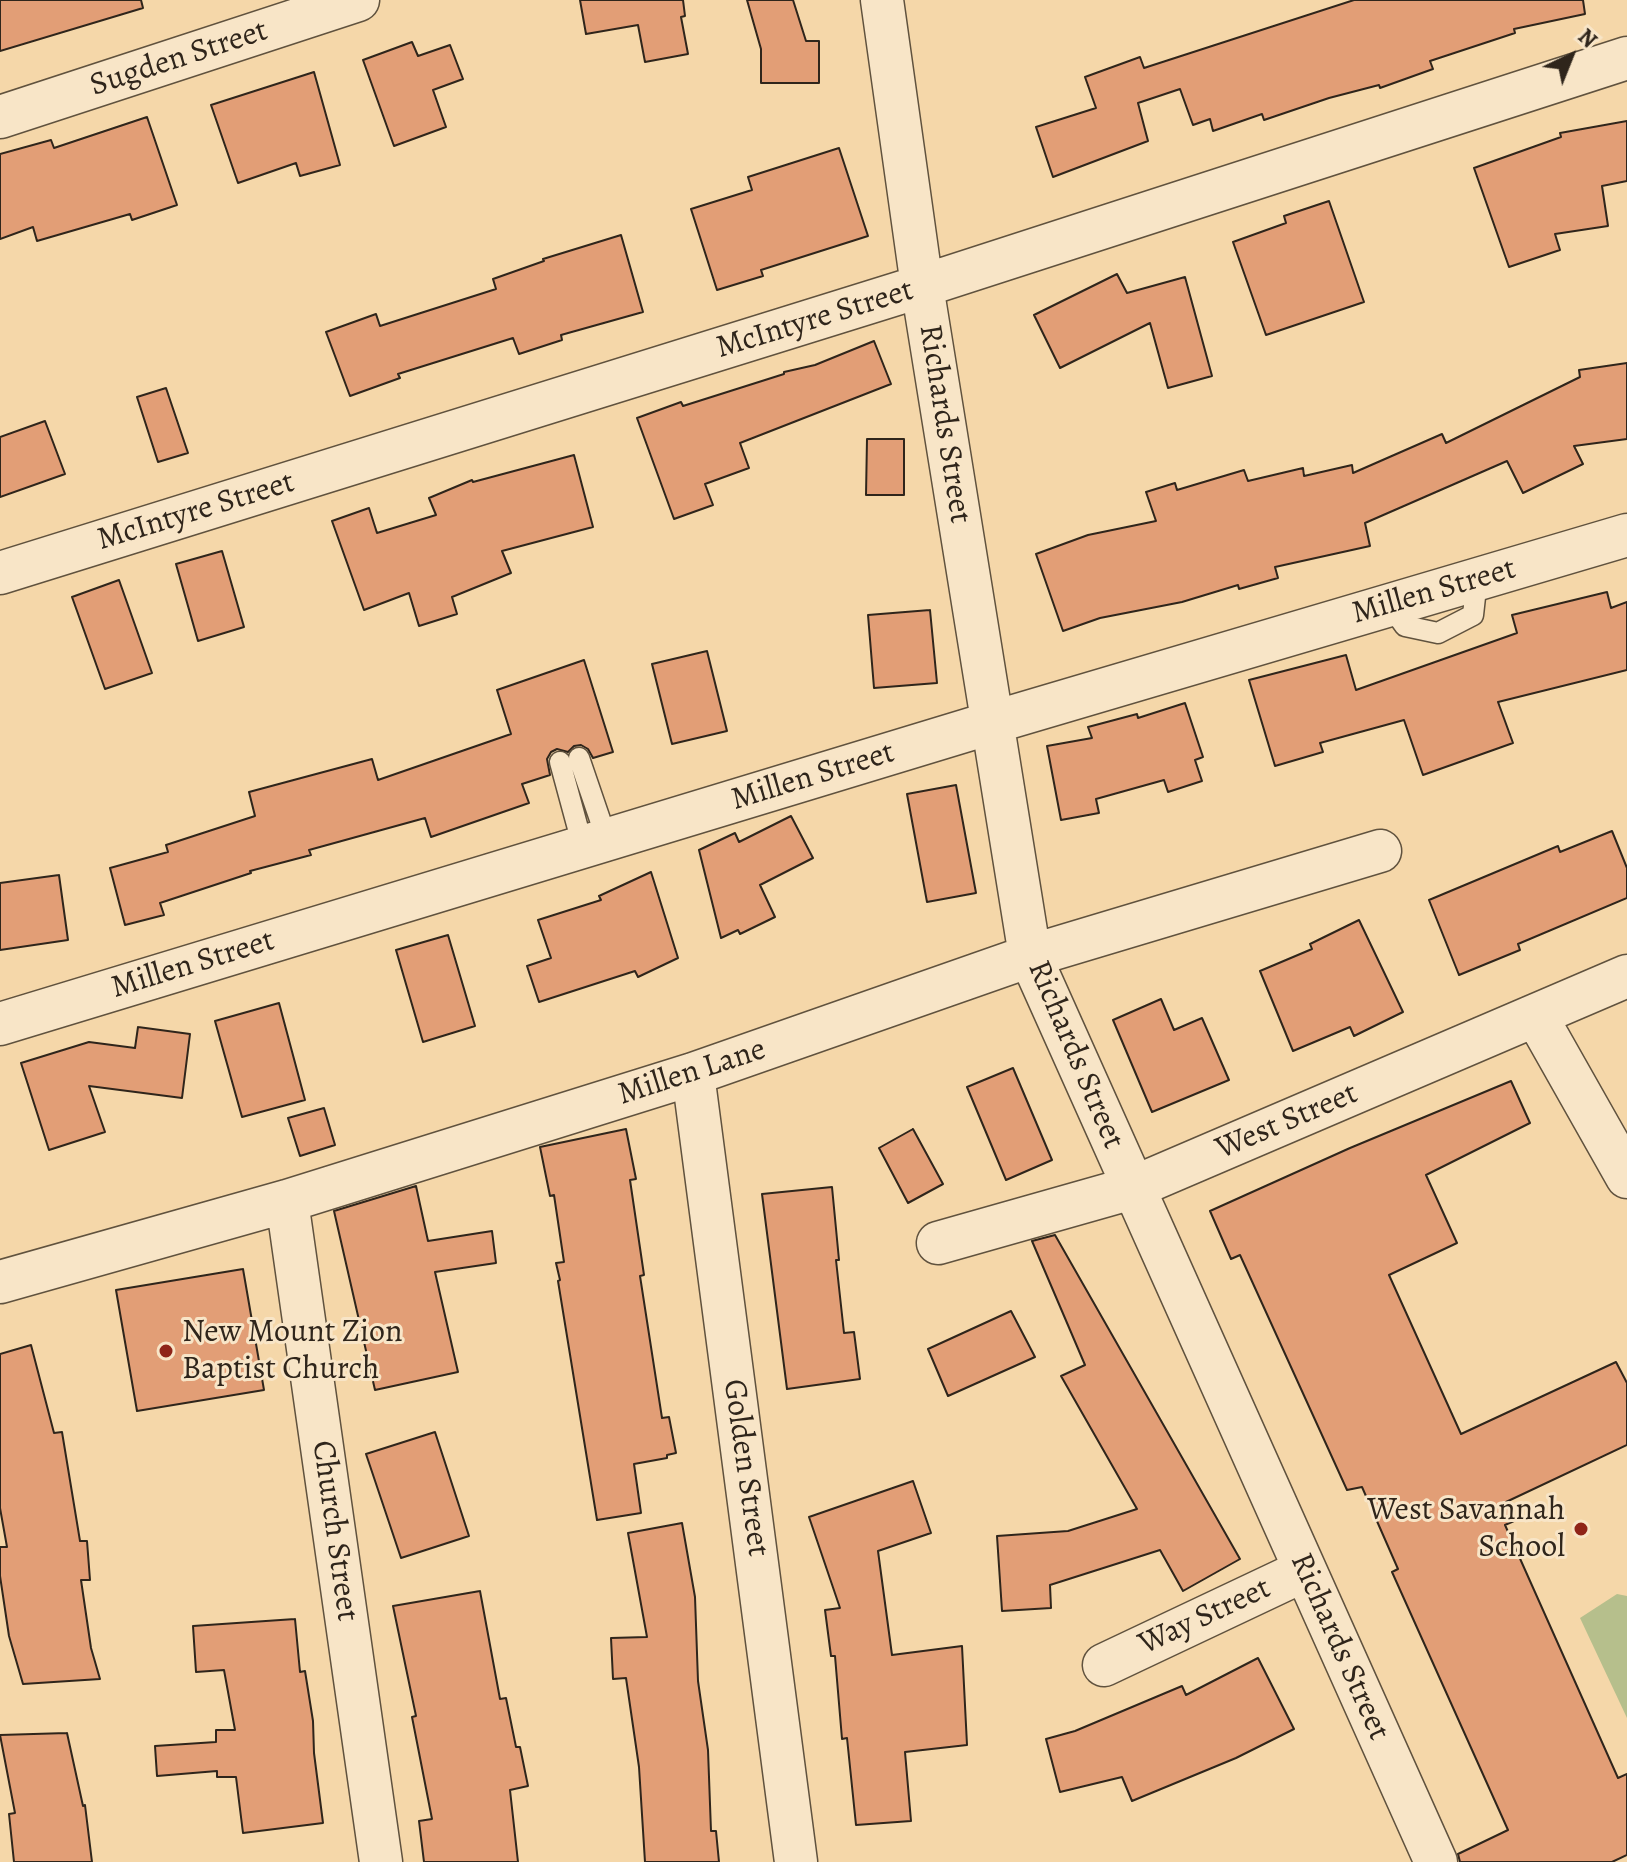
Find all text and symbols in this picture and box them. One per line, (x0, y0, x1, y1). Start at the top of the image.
street label: Sugden Street (85, 12, 273, 106)
north arrow (1531, 16, 1611, 96)
text: N (1571, 22, 1603, 55)
street label: McIntyre Street (712, 272, 918, 368)
street label: Richards Street (909, 322, 979, 526)
street label: McIntyre Street (93, 464, 299, 560)
street label: Millen Street (1348, 550, 1520, 634)
street label: Millen Street (727, 734, 899, 820)
street label: Millen Street (107, 922, 279, 1008)
street label: Richards Street (1018, 955, 1132, 1155)
street label: Millen Lane (613, 1031, 771, 1115)
street label: West Street (1210, 1075, 1364, 1169)
place label: New Mount Zion Baptist Church (182, 1314, 402, 1389)
marker: New Mount Zion Baptist Church (157, 1342, 175, 1360)
street label: Golden Street (714, 1377, 776, 1559)
street label: Church Street (302, 1438, 366, 1624)
place label: West Savannah School (1367, 1492, 1565, 1567)
marker: West Savannah School (1572, 1520, 1590, 1538)
street label: Richards Street (1281, 1547, 1397, 1747)
street label: Way Street (1133, 1570, 1277, 1664)

